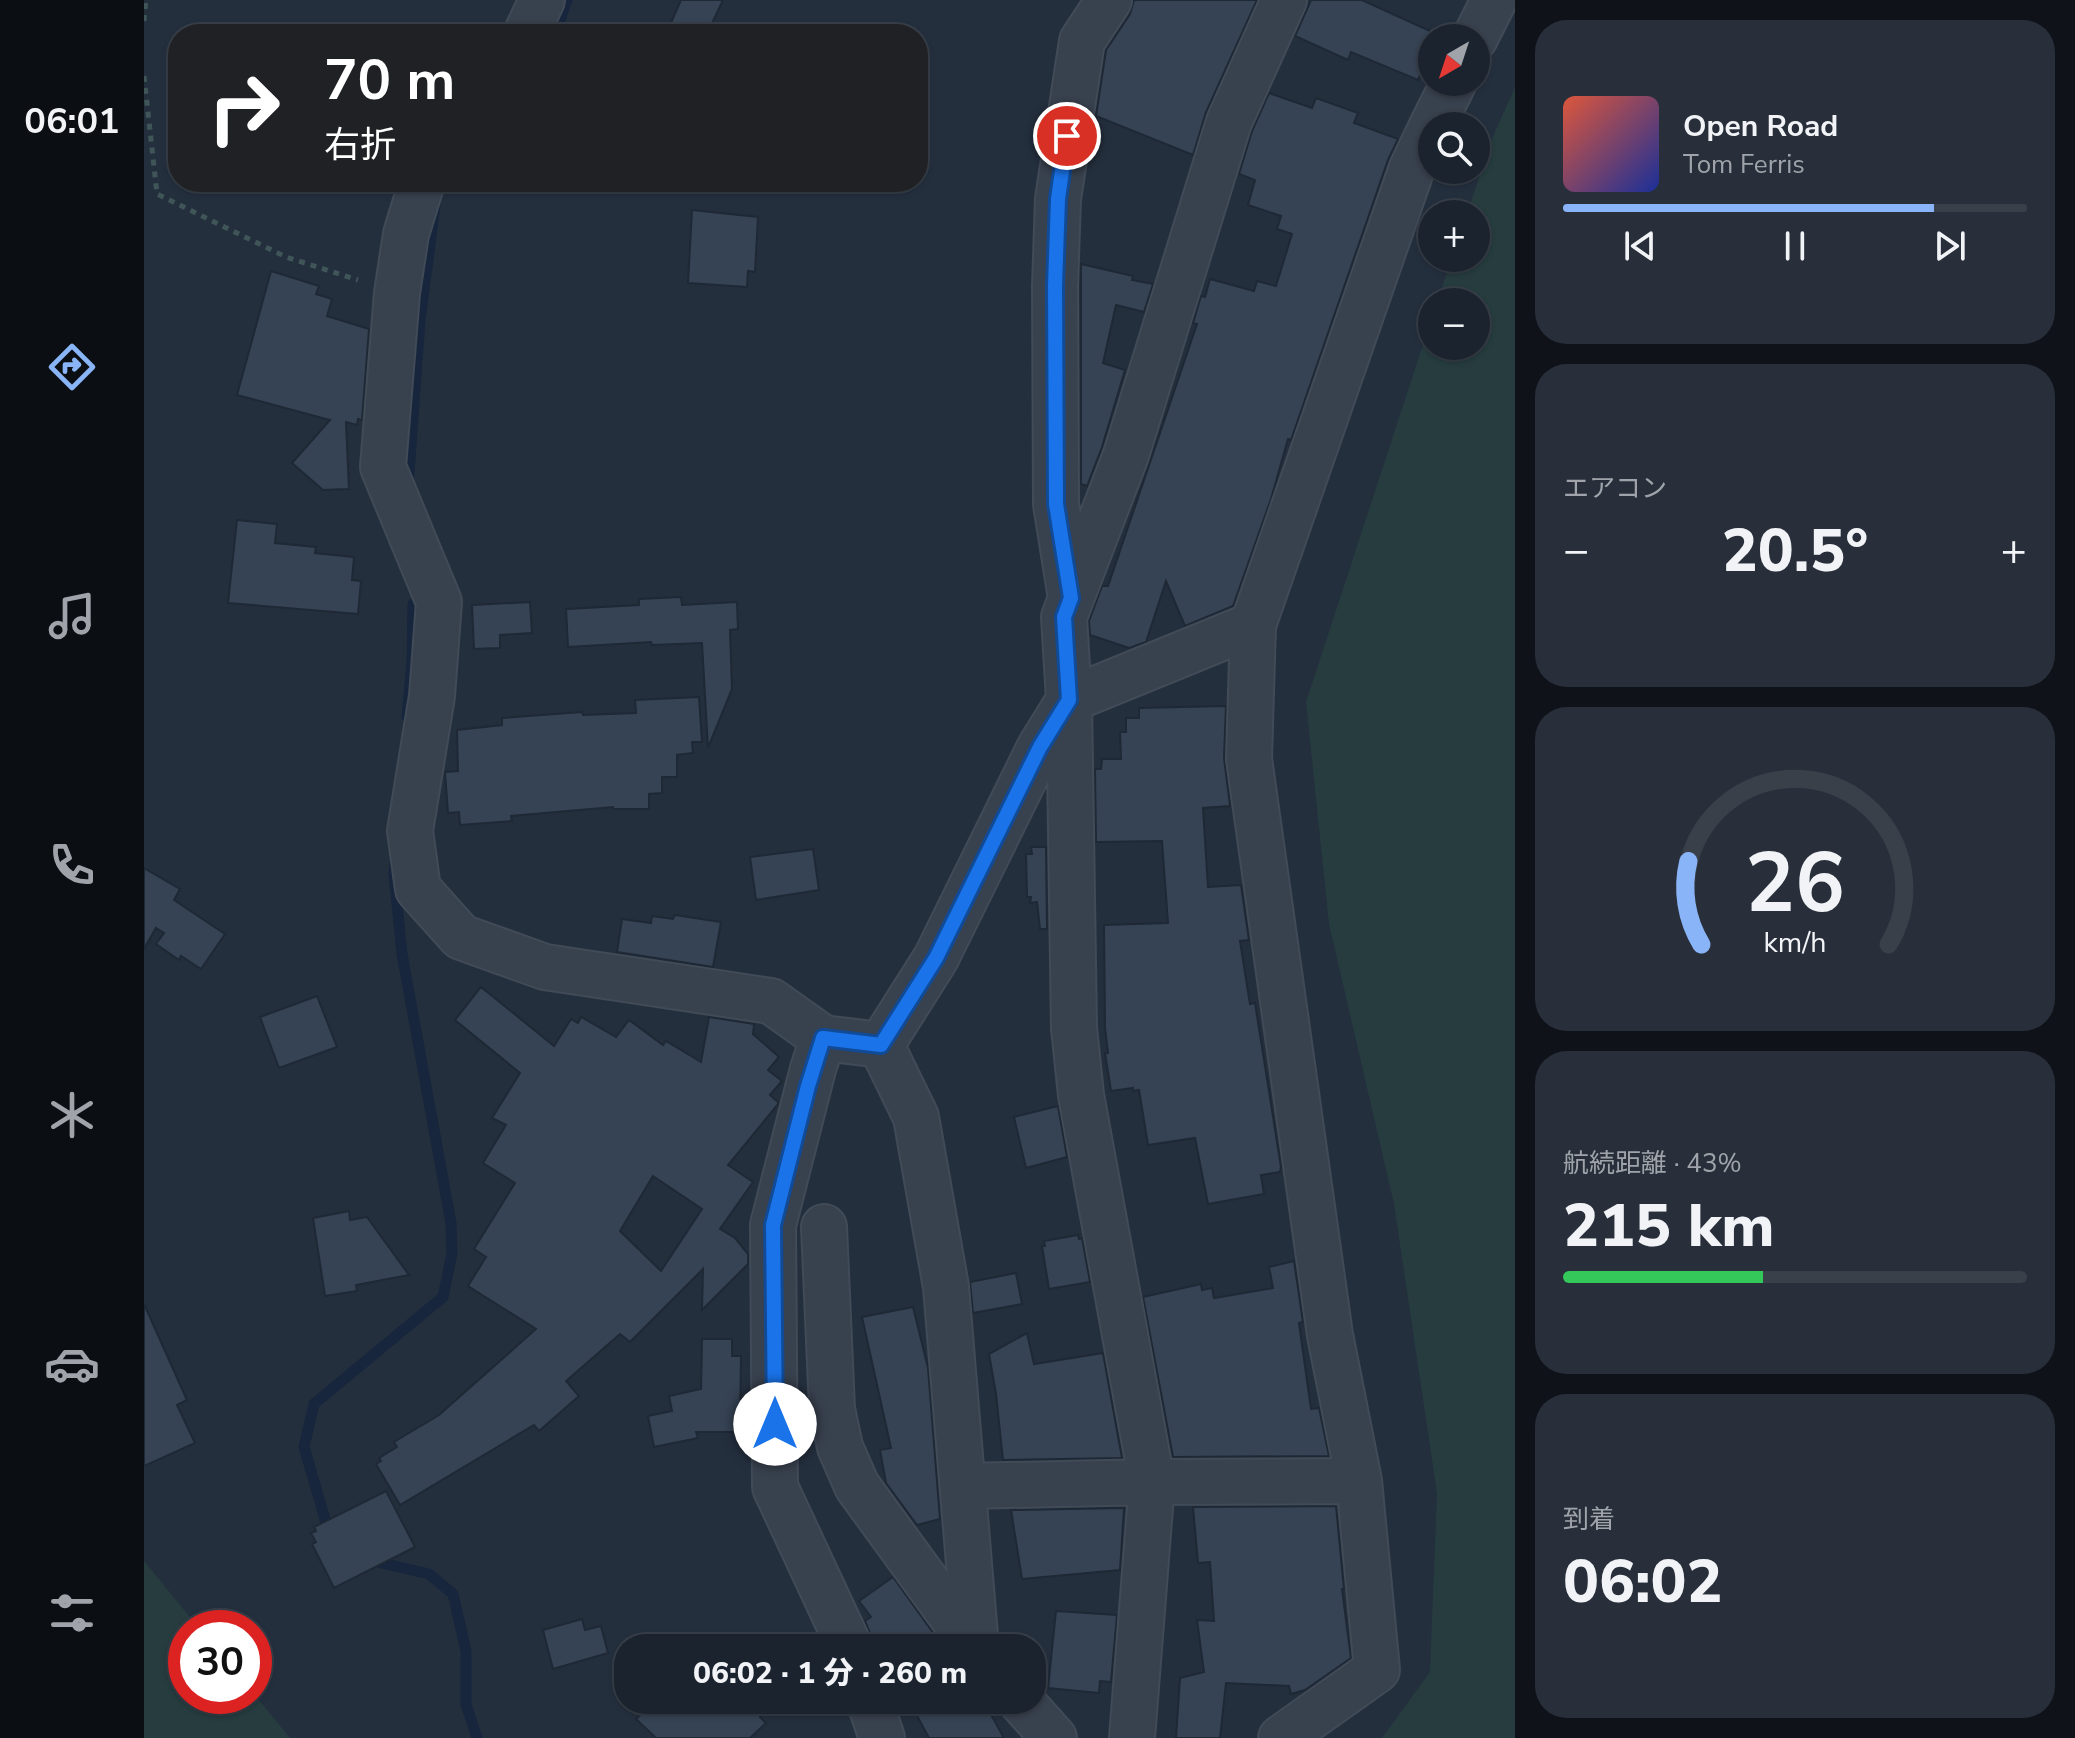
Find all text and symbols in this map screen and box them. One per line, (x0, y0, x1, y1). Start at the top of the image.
north arrow (1418, 24, 1490, 96)
map controls (1418, 24, 1490, 360)
text: 70 m (324, 42, 455, 119)
icon: right (192, 56, 296, 160)
text: 06:01 (24, 97, 120, 146)
pin (1033, 102, 1101, 170)
text: Open Road (1683, 106, 1838, 147)
button: search (1418, 112, 1490, 184)
icon: arrive (1045, 114, 1089, 158)
text: 右折 (324, 121, 396, 170)
text: Tom Ferris (1683, 147, 1805, 182)
button: + (1418, 200, 1490, 272)
icon: previous (1618, 224, 1662, 268)
icon: pause (1773, 224, 1817, 268)
icon: next (1928, 224, 1972, 268)
button: − (1418, 288, 1490, 360)
icon: directions (44, 339, 100, 395)
text: エアコン (1563, 471, 1667, 506)
text: 20.5° (1722, 510, 1868, 592)
text: − (1563, 521, 1589, 581)
text: + (2001, 521, 2027, 581)
icon: music (44, 588, 100, 644)
text: 26 (1745, 827, 1845, 940)
icon: phone (44, 837, 100, 893)
text: km/h (1764, 923, 1826, 962)
icon: climate (44, 1087, 100, 1143)
text: 航続距離 · 43% (1563, 1146, 1742, 1181)
text: 215 km (1563, 1185, 1775, 1267)
icon: car (44, 1336, 100, 1392)
position arrow (733, 1382, 817, 1466)
text: 到着 (1563, 1502, 1615, 1537)
text: 06:02 (1563, 1541, 1723, 1623)
icon: filters (44, 1585, 100, 1641)
speed limit sign: 30 (168, 1610, 272, 1714)
text: 06:02 · 1 分 · 260 m (693, 1653, 967, 1694)

